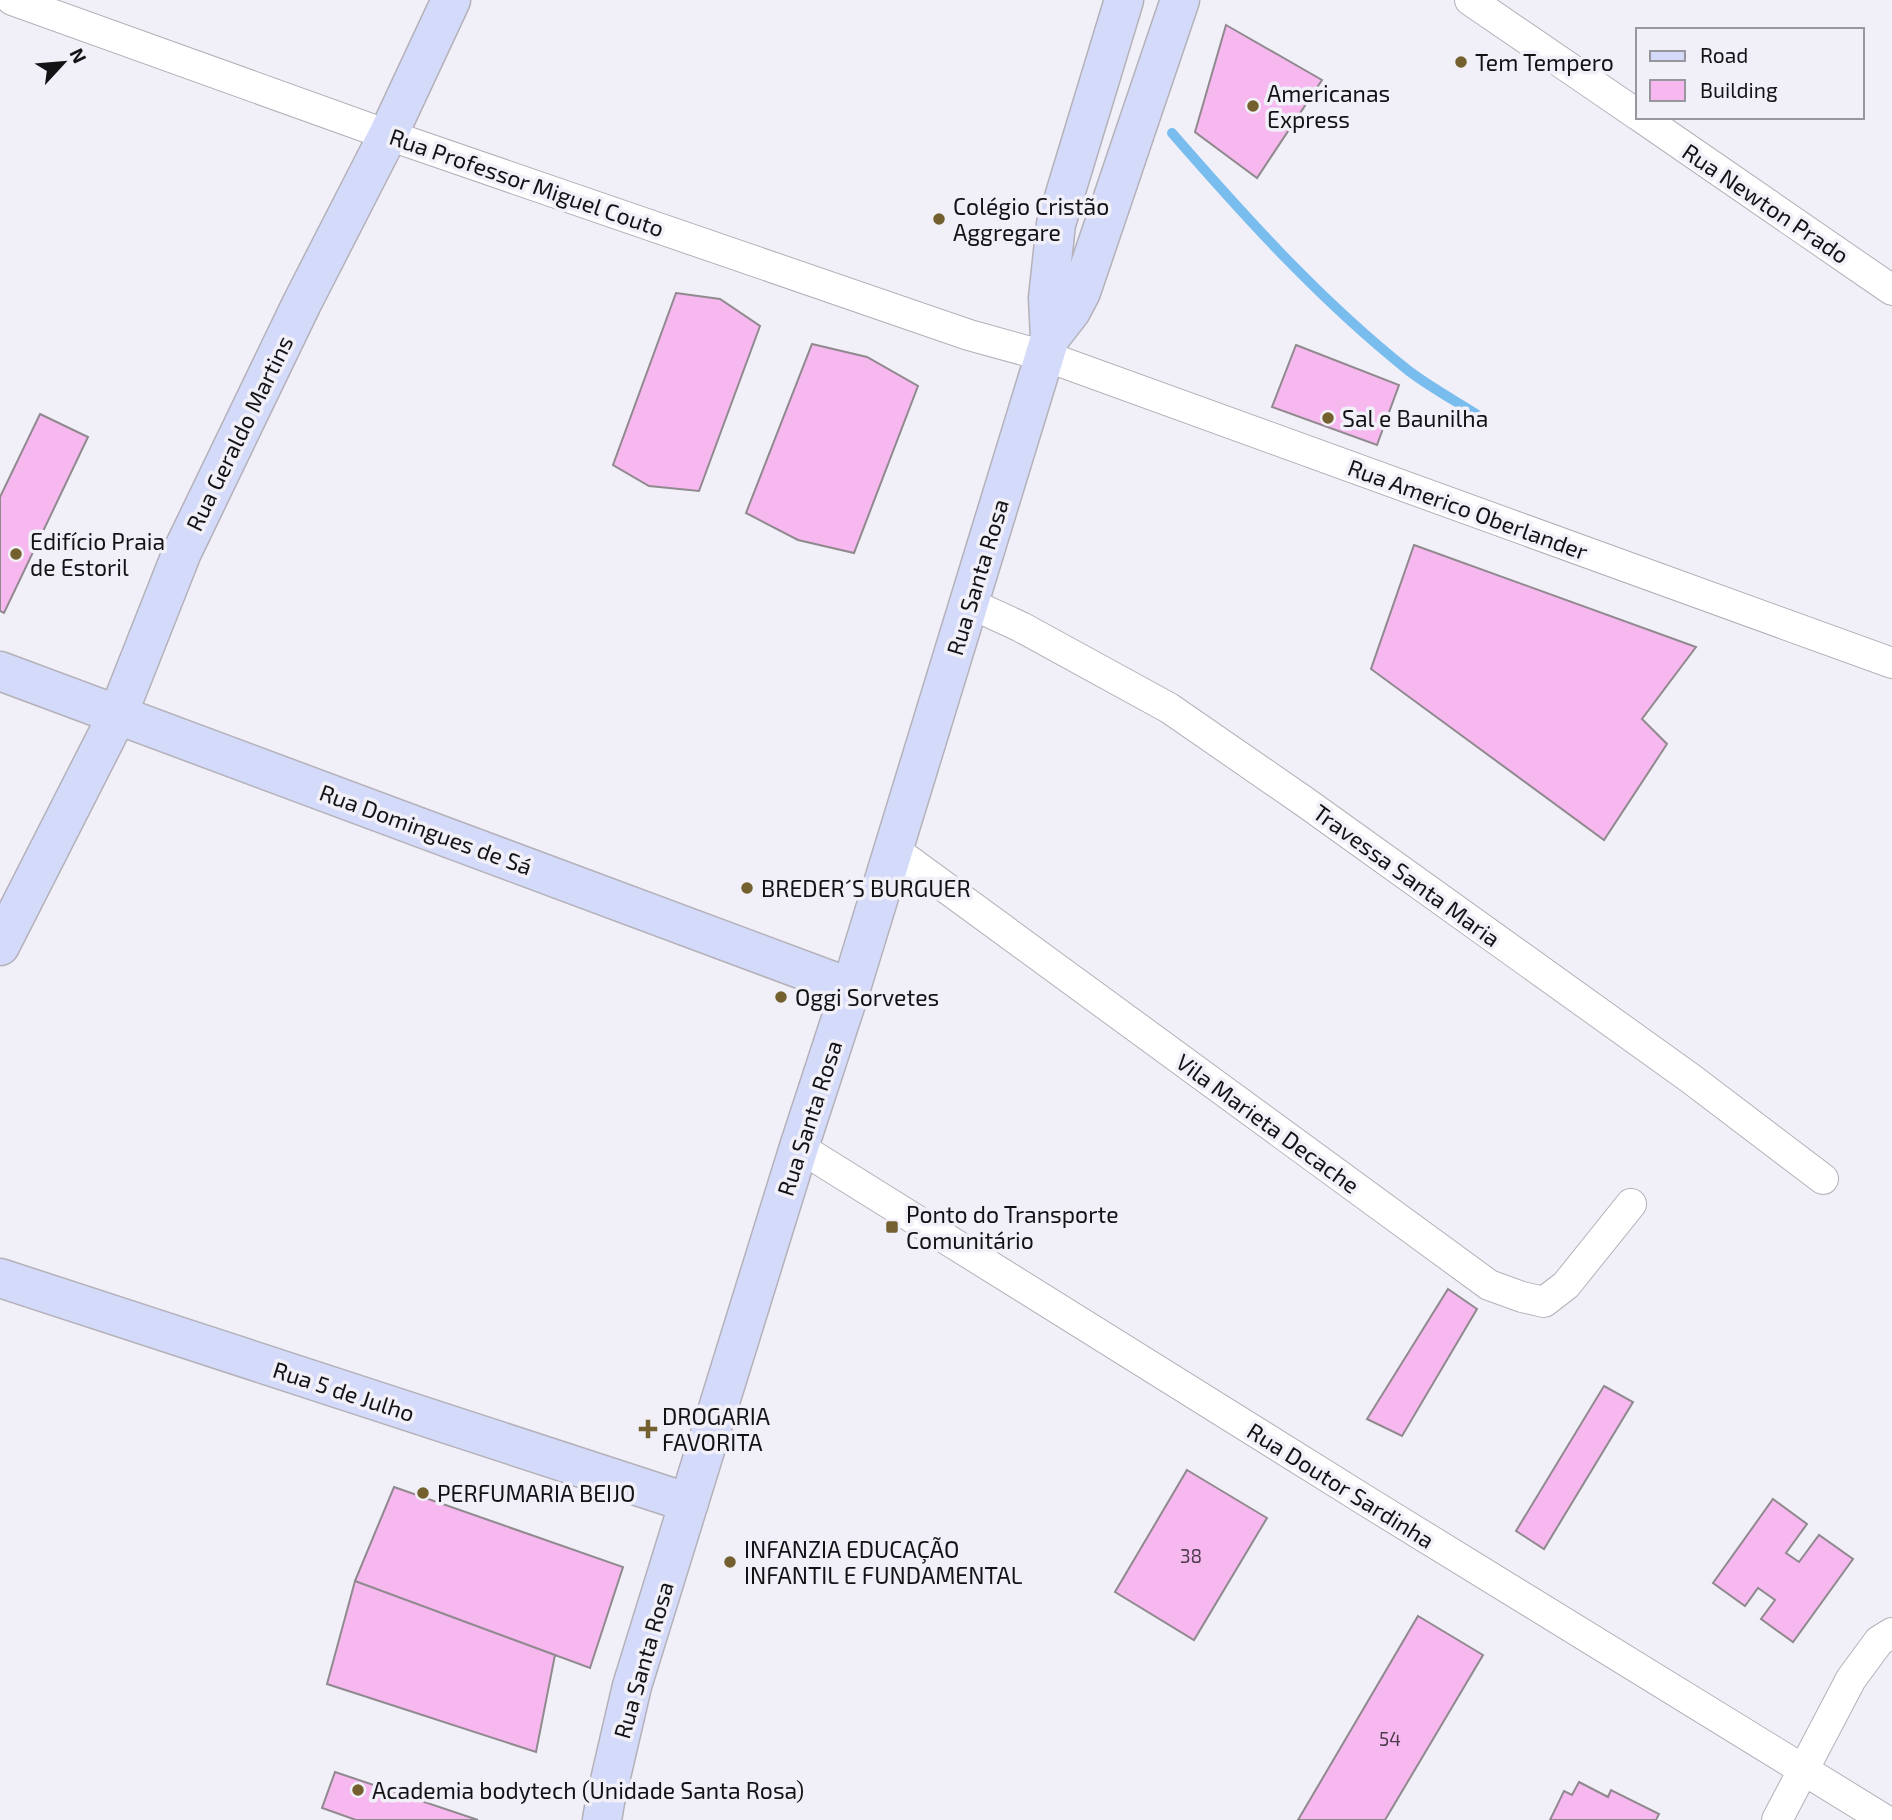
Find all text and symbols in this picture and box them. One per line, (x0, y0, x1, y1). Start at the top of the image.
north arrow (28, 28, 98, 98)
legend (1636, 28, 1864, 119)
text: Road (1700, 42, 1748, 67)
text: N (65, 44, 92, 67)
place label: Tem Tempero (1475, 48, 1614, 76)
marker: Tem Tempero (1453, 54, 1469, 70)
text: Building (1700, 77, 1778, 102)
place label: Americanas Express (1267, 79, 1390, 133)
marker: Americanas Express (1245, 98, 1261, 114)
street label: Rua Professor Miguel Couto (386, 122, 668, 242)
street label: Rua Newton Prado (1678, 137, 1854, 269)
place label: Colégio Cristão Aggregare (953, 192, 1109, 246)
marker: Colégio Cristão Aggregare (931, 211, 947, 227)
street label: Rua Geraldo Martins (180, 331, 298, 535)
place label: Sal e Baunilha (1342, 404, 1488, 432)
marker: Sal e Baunilha (1320, 410, 1336, 426)
street label: Rua Americo Oberlander (1344, 453, 1592, 565)
street label: Rua Santa Rosa (940, 495, 1014, 659)
place label: Edifício Praia de Estoril (30, 527, 165, 581)
marker: Edifício Praia de Estoril (8, 546, 24, 562)
street label: Rua Domingues de Sá (316, 778, 536, 880)
street label: Travessa Santa Maria (1308, 798, 1506, 952)
place label: BREDER´S BURGUER (761, 874, 971, 902)
marker: BREDER´S BURGUER (739, 880, 755, 896)
place label: Oggi Sorvetes (795, 983, 939, 1011)
marker: Oggi Sorvetes (773, 989, 789, 1005)
street label: Rua Santa Rosa (771, 1037, 847, 1199)
street label: Vila Marieta Decache (1171, 1047, 1365, 1199)
place label: Ponto do Transporte Comunitário (906, 1200, 1119, 1254)
marker: Ponto do Transporte Comunitário (884, 1219, 900, 1235)
street label: Rua 5 de Julho (270, 1355, 418, 1427)
place label: DROGARIA FAVORITA (662, 1402, 771, 1456)
street label: Rua Doutor Sardinha (1242, 1416, 1440, 1554)
marker: DROGARIA FAVORITA (640, 1421, 656, 1437)
place label: PERFUMARIA BEIJO (437, 1479, 635, 1507)
marker: PERFUMARIA BEIJO (415, 1485, 431, 1501)
place label: INFANZIA EDUCAÇÃO INFANTIL E FUNDAMENTAL (744, 1535, 1023, 1589)
house number: 38 (1180, 1544, 1202, 1567)
marker: INFANZIA EDUCAÇÃO INFANTIL E FUNDAMENTAL (722, 1554, 738, 1570)
street label: Rua Santa Rosa (607, 1578, 679, 1742)
house number: 54 (1379, 1727, 1401, 1750)
place label: Academia bodytech (Unidade Santa Rosa) (372, 1776, 804, 1804)
marker: Academia bodytech (Unidade Santa Rosa) (350, 1782, 366, 1798)

